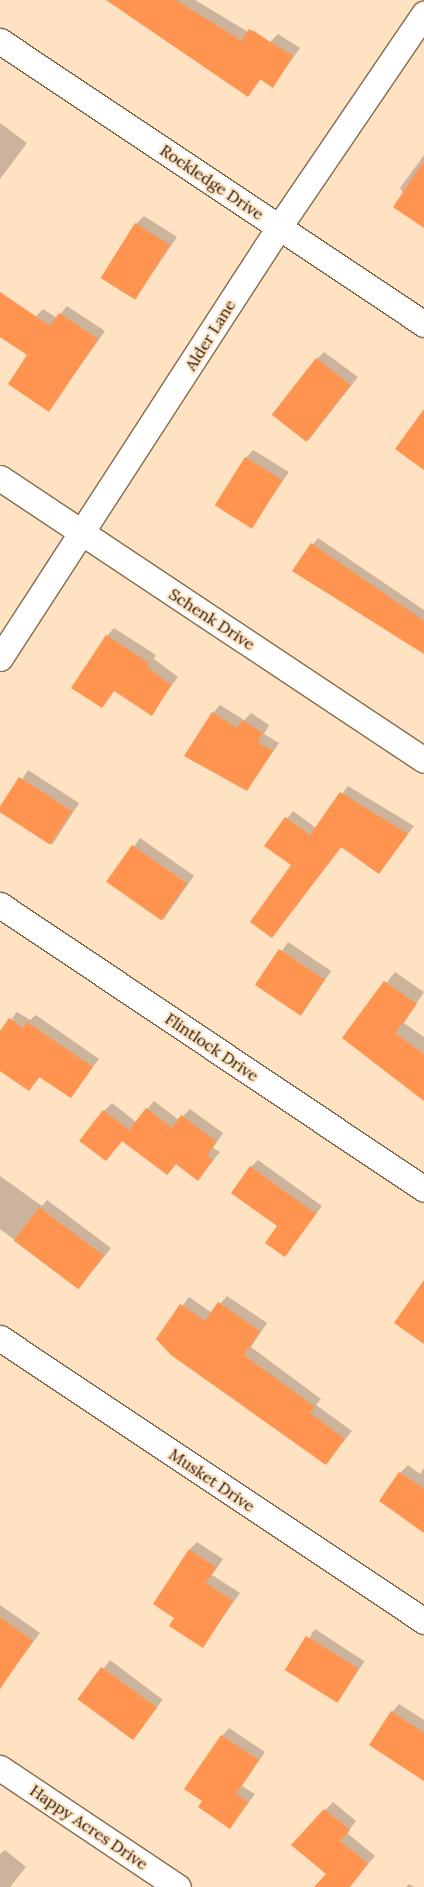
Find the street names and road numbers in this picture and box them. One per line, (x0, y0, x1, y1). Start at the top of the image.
street label: Rockledge Drive (157, 140, 267, 224)
street label: Alder Lane (181, 296, 239, 374)
street label: Schenk Drive (166, 584, 258, 654)
street label: Flintlock Drive (162, 1009, 262, 1085)
street label: Musket Drive (166, 1444, 258, 1516)
street label: Happy Acres Drive (26, 1780, 152, 1874)

